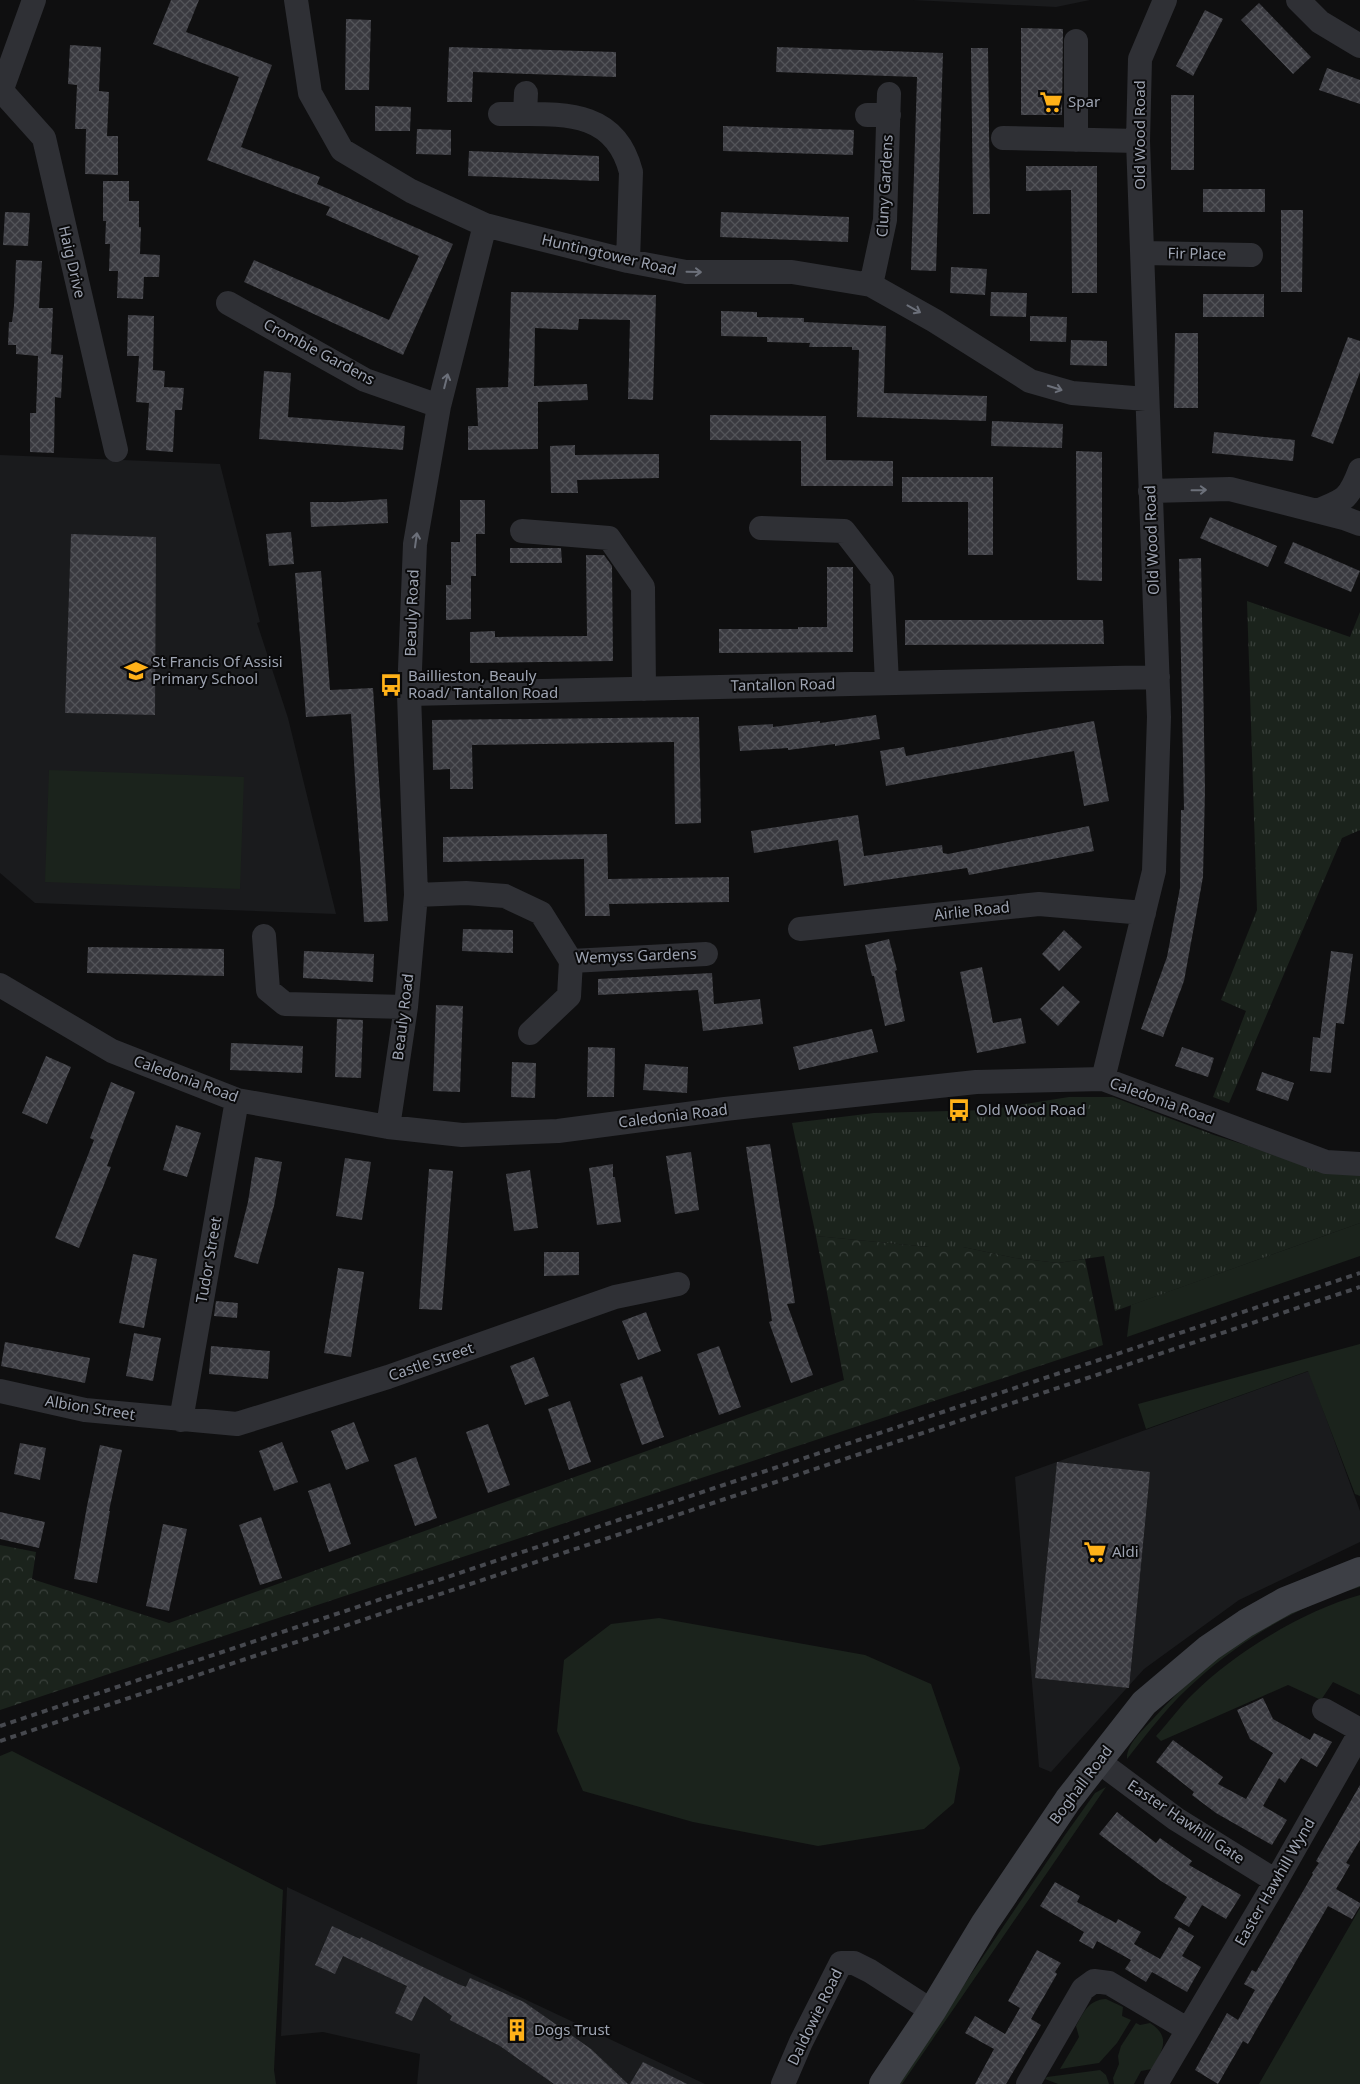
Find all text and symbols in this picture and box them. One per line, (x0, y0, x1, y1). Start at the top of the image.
street label: Old Wood Road (1129, 80, 1149, 190)
supermarket icon: Spar (1038, 89, 1064, 115)
place label: Spar (1068, 91, 1100, 111)
street label: Cluny Gardens (871, 134, 897, 238)
street label: Haig Drive (55, 224, 91, 300)
street label: Huntingtower Road (540, 229, 679, 279)
street label: Fir Place (1167, 242, 1227, 264)
one-way arrow (685, 267, 701, 276)
one-way arrow (906, 305, 921, 314)
street label: Crombie Gardens (260, 313, 379, 389)
one-way arrow (442, 373, 451, 389)
one-way arrow (1047, 384, 1063, 394)
street label: Old Wood Road (1139, 485, 1163, 595)
one-way arrow (1190, 485, 1206, 494)
one-way arrow (411, 533, 421, 549)
street label: Beauly Road (399, 569, 423, 657)
place label: St Francis Of Assisi Primary School (152, 651, 283, 688)
school or university icon: St Francis Of Assisi Primary School (123, 658, 149, 684)
place label: Baillieston, Beauly Road/ Tantallon Road (408, 665, 558, 702)
bus stop icon: Baillieston, Beauly Road/ Tantallon Road (378, 672, 404, 698)
street label: Tantallon Road (730, 673, 835, 695)
street label: Airlie Road (933, 896, 1011, 924)
street label: Wemyss Gardens (575, 943, 697, 967)
street label: Beauly Road (387, 972, 417, 1061)
street label: Caledonia Road (131, 1050, 241, 1106)
street label: Caledonia Road (1107, 1072, 1217, 1128)
bus stop icon: Old Wood Road (946, 1097, 972, 1123)
street label: Caledonia Road (617, 1098, 729, 1132)
place label: Old Wood Road (976, 1099, 1086, 1119)
street label: Tudor Street (191, 1215, 226, 1304)
street label: Castle Street (386, 1337, 476, 1385)
street label: Albion Street (44, 1390, 137, 1424)
supermarket icon: Aldi (1082, 1539, 1108, 1565)
place label: Aldi (1112, 1541, 1139, 1561)
street label: Boghall Road (1044, 1741, 1116, 1828)
street label: Easter Hawhill Gate (1124, 1775, 1249, 1868)
street label: Easter Hawhill Wynd (1229, 1814, 1319, 1949)
street label: Daldowie Road (782, 1965, 846, 2068)
building icon: Dogs Trust (504, 2017, 530, 2043)
place label: Dogs Trust (534, 2019, 611, 2039)

